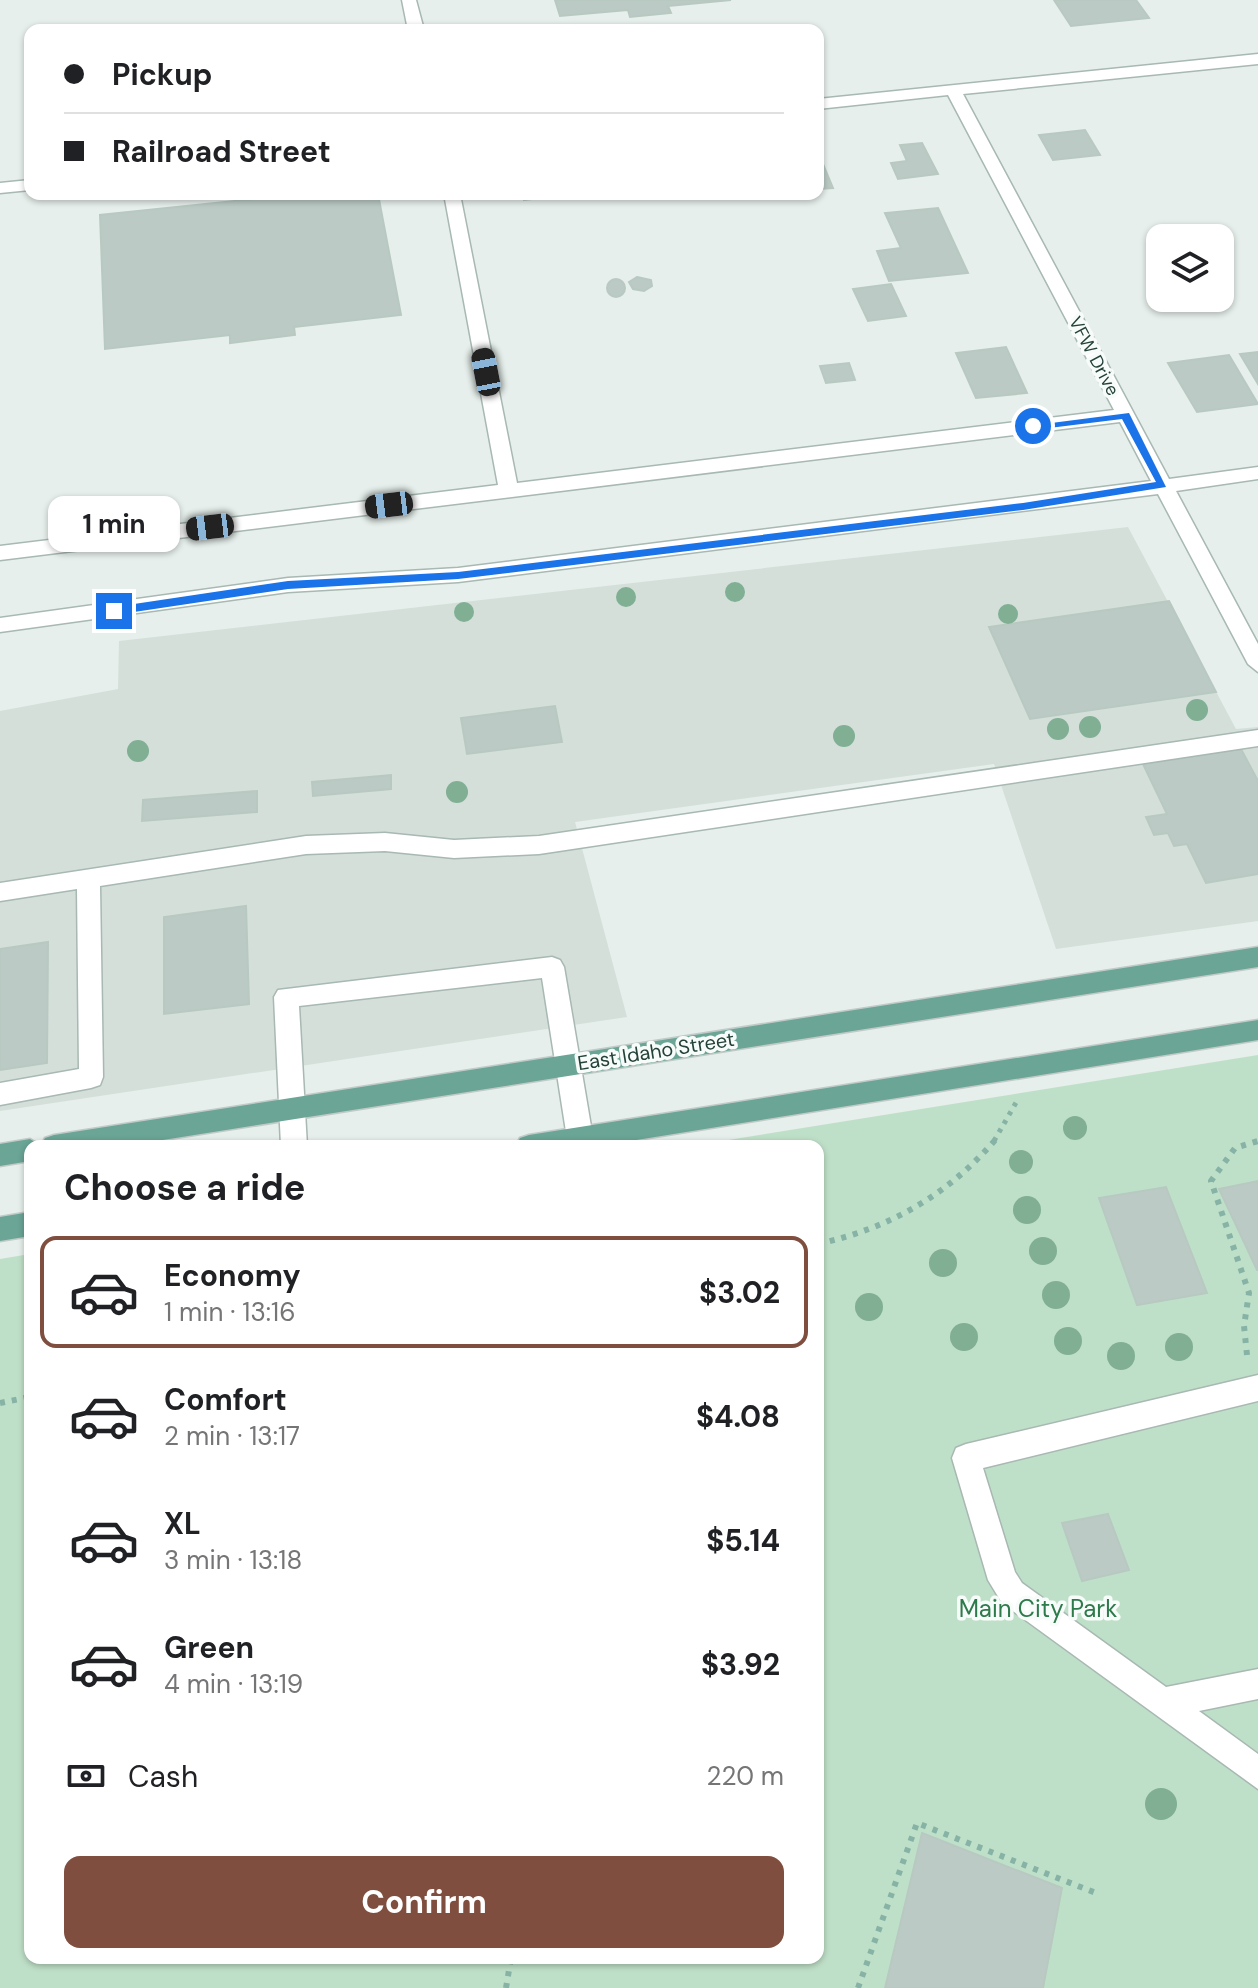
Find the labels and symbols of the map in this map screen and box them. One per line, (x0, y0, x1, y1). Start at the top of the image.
street label: VFW Drive (1063, 312, 1125, 400)
car (470, 346, 502, 398)
route start (1015, 408, 1051, 444)
car (364, 490, 414, 520)
callout: 1 min (48, 495, 180, 551)
car (185, 512, 235, 542)
route end (96, 593, 132, 629)
street label: East Idaho Street (576, 1026, 736, 1076)
park label: Main City Park (959, 1593, 1117, 1624)

